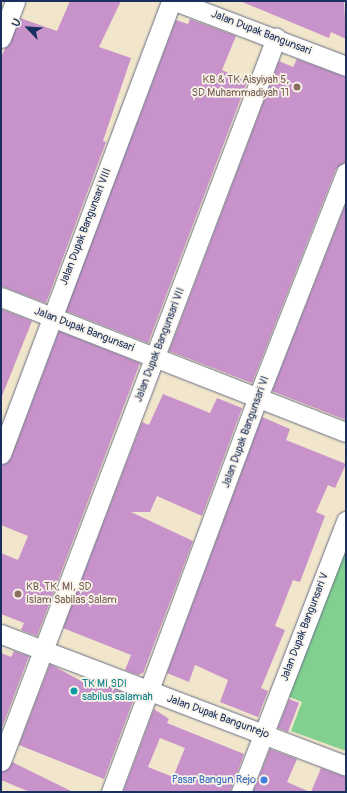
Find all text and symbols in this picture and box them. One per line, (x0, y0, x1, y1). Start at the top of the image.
north arrow (8, 8, 48, 48)
street label: Jalan Dupak Bangunsari (209, 8, 313, 58)
text: U (9, 17, 24, 29)
place label: KB & TK Aisyiyah 5, SD Muhammadiyah 11 (192, 74, 289, 100)
marker: KB & TK Aisyiyah 5, SD Muhammadiyah 11 (292, 82, 302, 92)
street label: Jalan Dupak Bangunsari VIII (58, 167, 114, 287)
street label: Jalan Dupak Bangunsari VII (132, 286, 188, 404)
street label: Jalan Dupak Bangunsari (32, 305, 136, 355)
street label: Jalan Dupak Bangunsari VI (220, 374, 272, 490)
street label: Jalan Dupak Bangunsari V (278, 571, 332, 683)
place label: KB, TK, MI, SD Islam Sabilas Salam (26, 581, 117, 607)
marker: KB, TK, MI, SD Islam Sabilas Salam (13, 589, 23, 599)
place label: TK MI SDI sabilus salamah (82, 678, 153, 704)
marker: TK MI SDI sabilus salamah (69, 686, 79, 696)
street label: Jalan Dupak Bangunrejo (165, 692, 271, 742)
place label: Pasar Bangun Rejo (172, 773, 256, 787)
marker: Pasar Bangun Rejo (259, 775, 269, 785)

